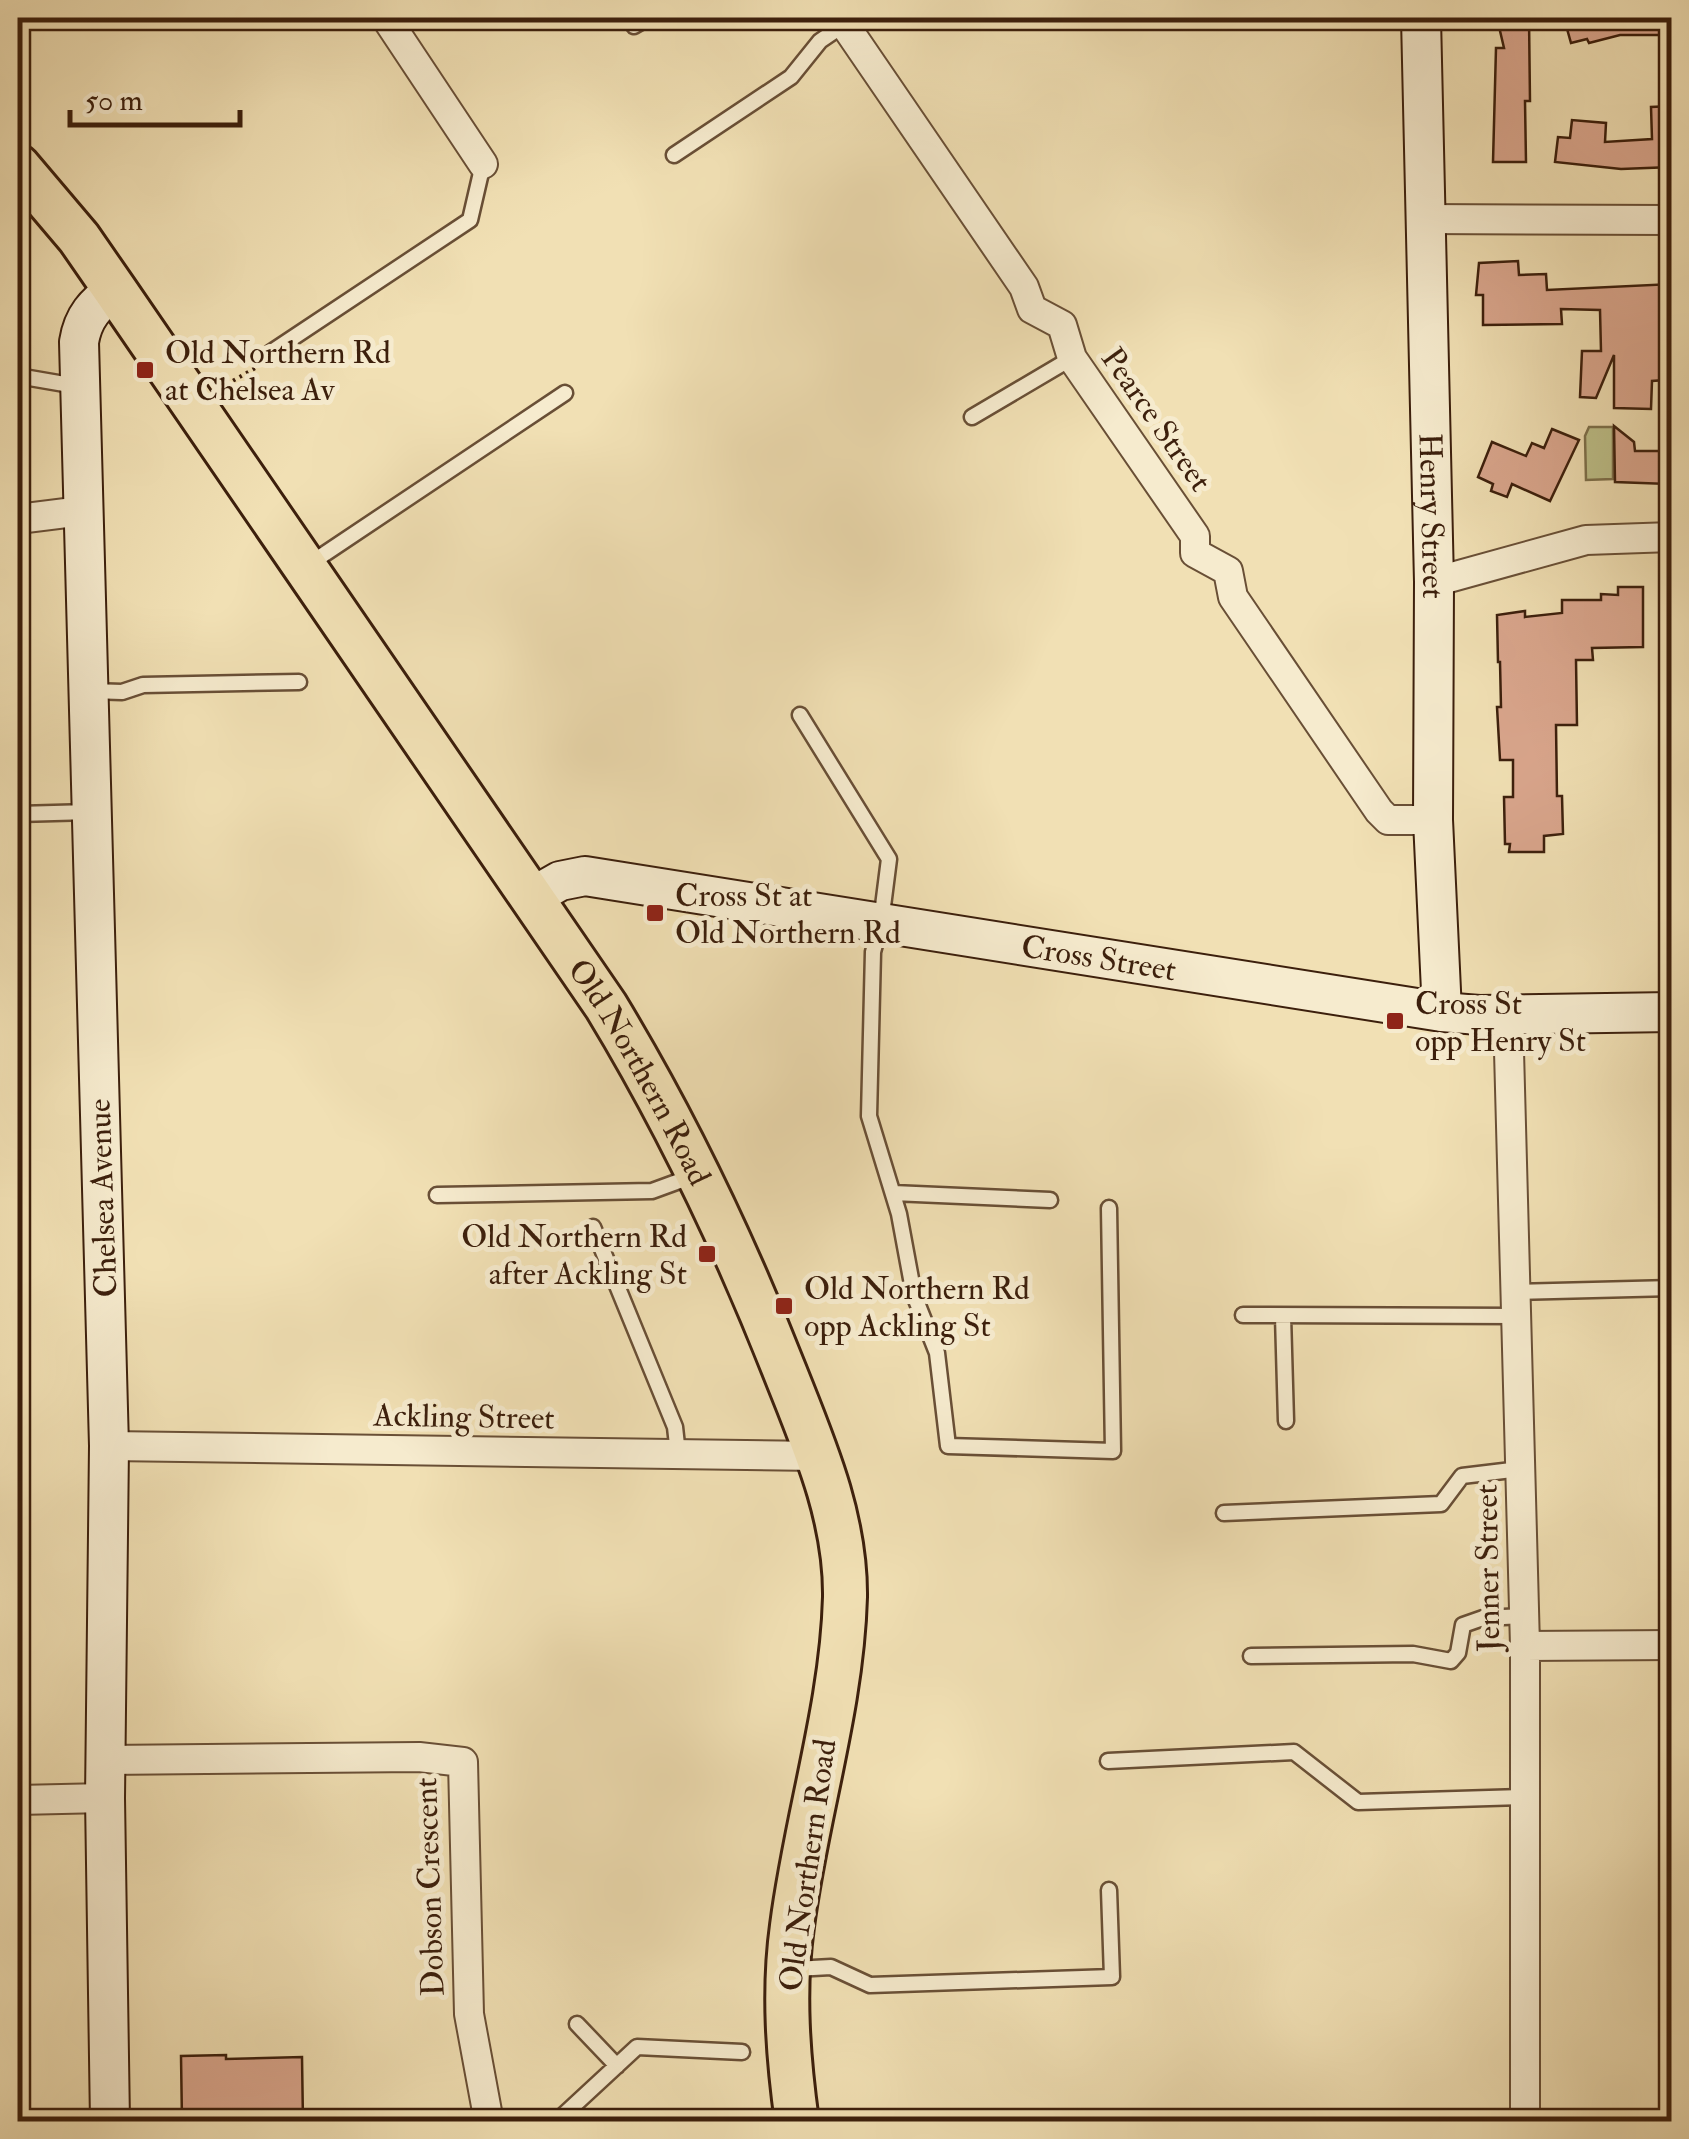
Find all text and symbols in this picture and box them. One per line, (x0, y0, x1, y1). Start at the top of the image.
scale bar (70, 65, 240, 127)
text: 50 m (85, 82, 143, 119)
place label: Old Northern Rd at Chelsea Av (165, 333, 391, 410)
street label: Pearce Street (1092, 340, 1220, 499)
marker: Old Northern Rd at Chelsea Av (134, 359, 156, 381)
street label: Henry Street (1410, 433, 1453, 599)
place label: Cross St at Old Northern Rd (675, 876, 901, 953)
marker: Cross St at Old Northern Rd (644, 902, 666, 924)
street label: Cross Street (1018, 927, 1179, 991)
street label: Old Northern Road (559, 952, 719, 1192)
place label: Cross St opp Henry St (1415, 984, 1586, 1061)
marker: Cross St opp Henry St (1384, 1010, 1406, 1032)
street label: Chelsea Avenue (80, 1098, 126, 1298)
place label: Old Northern Rd after Ackling St (461, 1217, 687, 1294)
marker: Old Northern Rd after Ackling St (696, 1243, 718, 1265)
place label: Old Northern Rd opp Ackling St (804, 1269, 1030, 1346)
marker: Old Northern Rd opp Ackling St (773, 1295, 795, 1317)
street label: Ackling Street (372, 1395, 555, 1439)
street label: Jenner Street (1467, 1484, 1509, 1653)
street label: Old Northern Road (770, 1736, 846, 1994)
street label: Dobson Crescent (406, 1777, 454, 1997)

